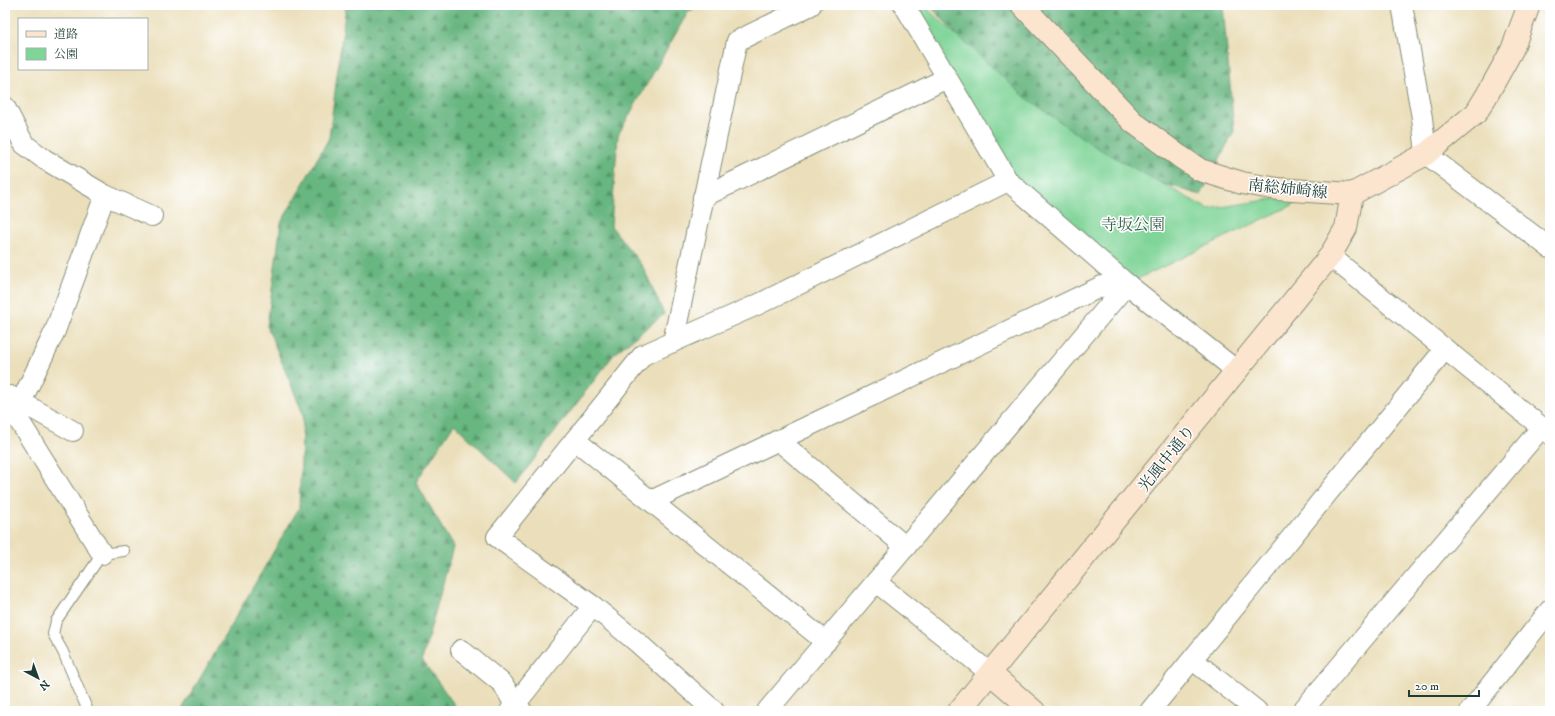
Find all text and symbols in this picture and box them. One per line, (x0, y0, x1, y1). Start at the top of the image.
legend (18, 18, 148, 70)
text: 道路 (54, 27, 78, 42)
text: 公園 (54, 47, 78, 62)
street label: 南総姉崎線 (1247, 175, 1329, 203)
park label: 寺坂公園 (1101, 215, 1165, 235)
street label: 光風中通り (1134, 421, 1200, 496)
north arrow (18, 658, 58, 698)
scale bar (1409, 672, 1479, 698)
text: N (36, 677, 52, 693)
text: 20 m (1415, 679, 1439, 694)

